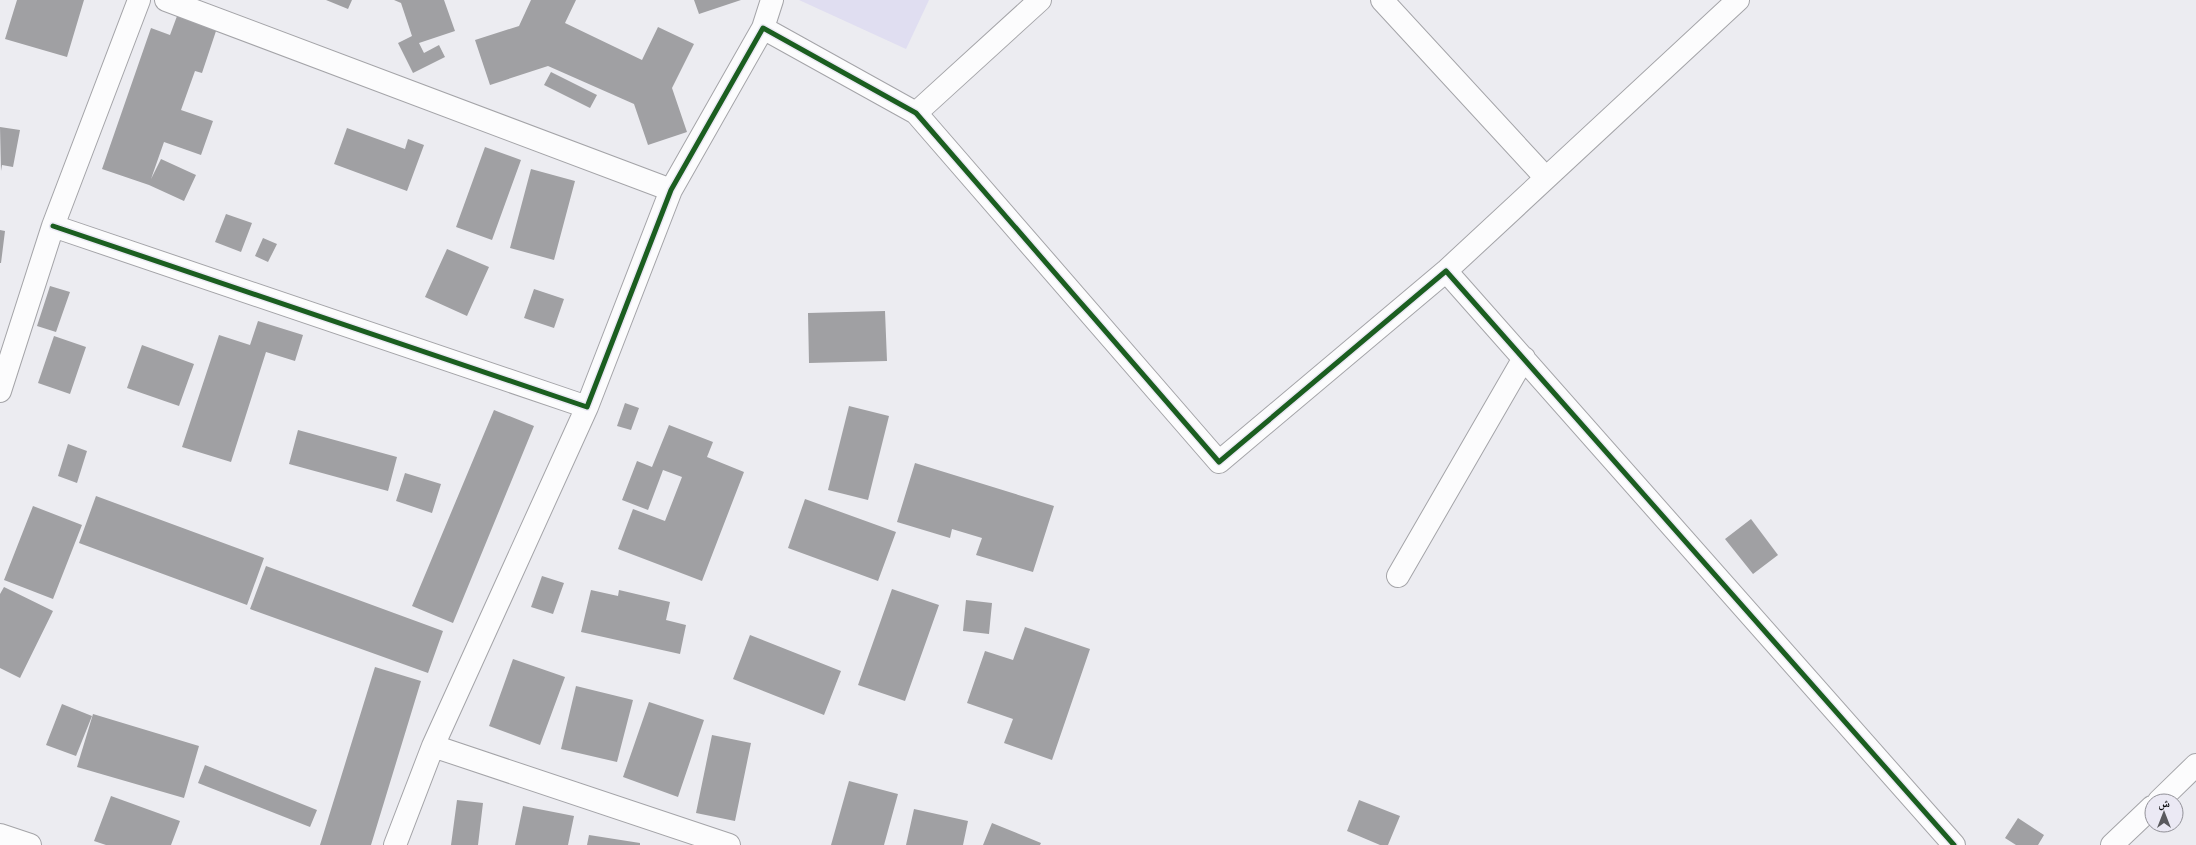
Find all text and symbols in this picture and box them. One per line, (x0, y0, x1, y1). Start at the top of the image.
north arrow (2144, 793, 2184, 833)
text: ش (2158, 797, 2170, 811)

